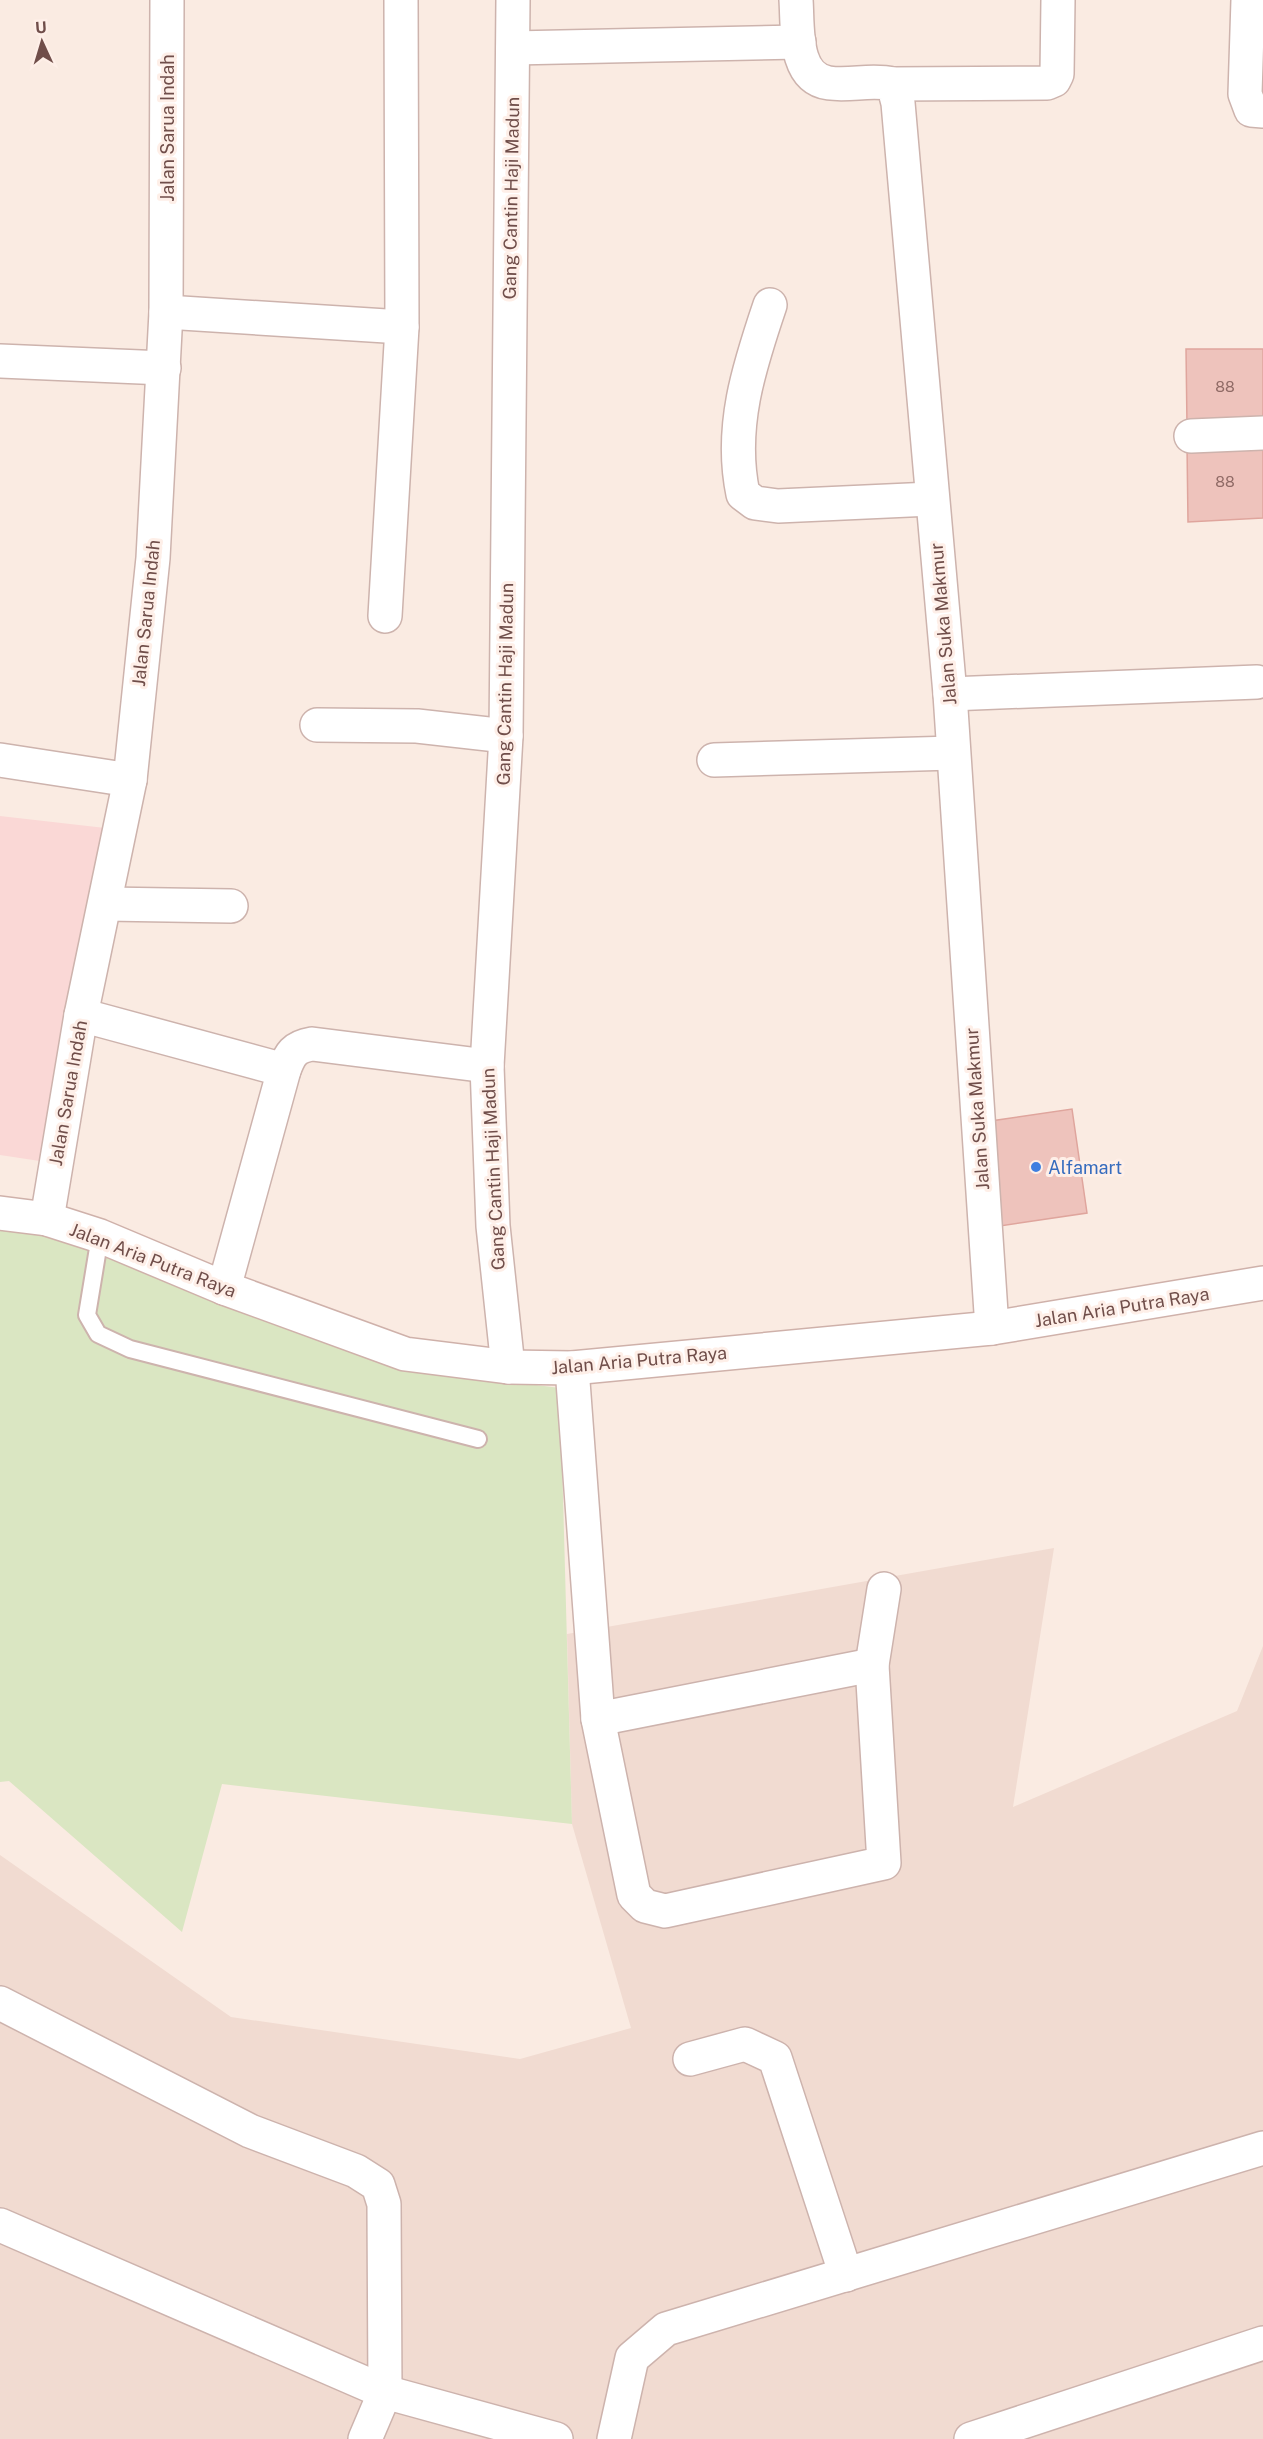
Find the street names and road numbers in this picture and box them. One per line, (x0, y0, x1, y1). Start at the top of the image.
street label: Jalan Sarua Indah (157, 54, 178, 202)
street label: Gang Cantin Haji Madun (499, 97, 523, 299)
street label: Jalan Sarua Indah (128, 539, 164, 687)
street label: Jalan Suka Makmur (925, 542, 961, 706)
street label: Gang Cantin Haji Madun (493, 583, 517, 785)
street label: Jalan Sarua Indah (45, 1019, 91, 1167)
street label: Jalan Suka Makmur (961, 1027, 993, 1191)
street label: Gang Cantin Haji Madun (477, 1067, 509, 1271)
street label: Jalan Aria Putra Raya (67, 1219, 239, 1301)
street label: Jalan Aria Putra Raya (1033, 1283, 1211, 1331)
street label: Jalan Aria Putra Raya (550, 1342, 728, 1378)

